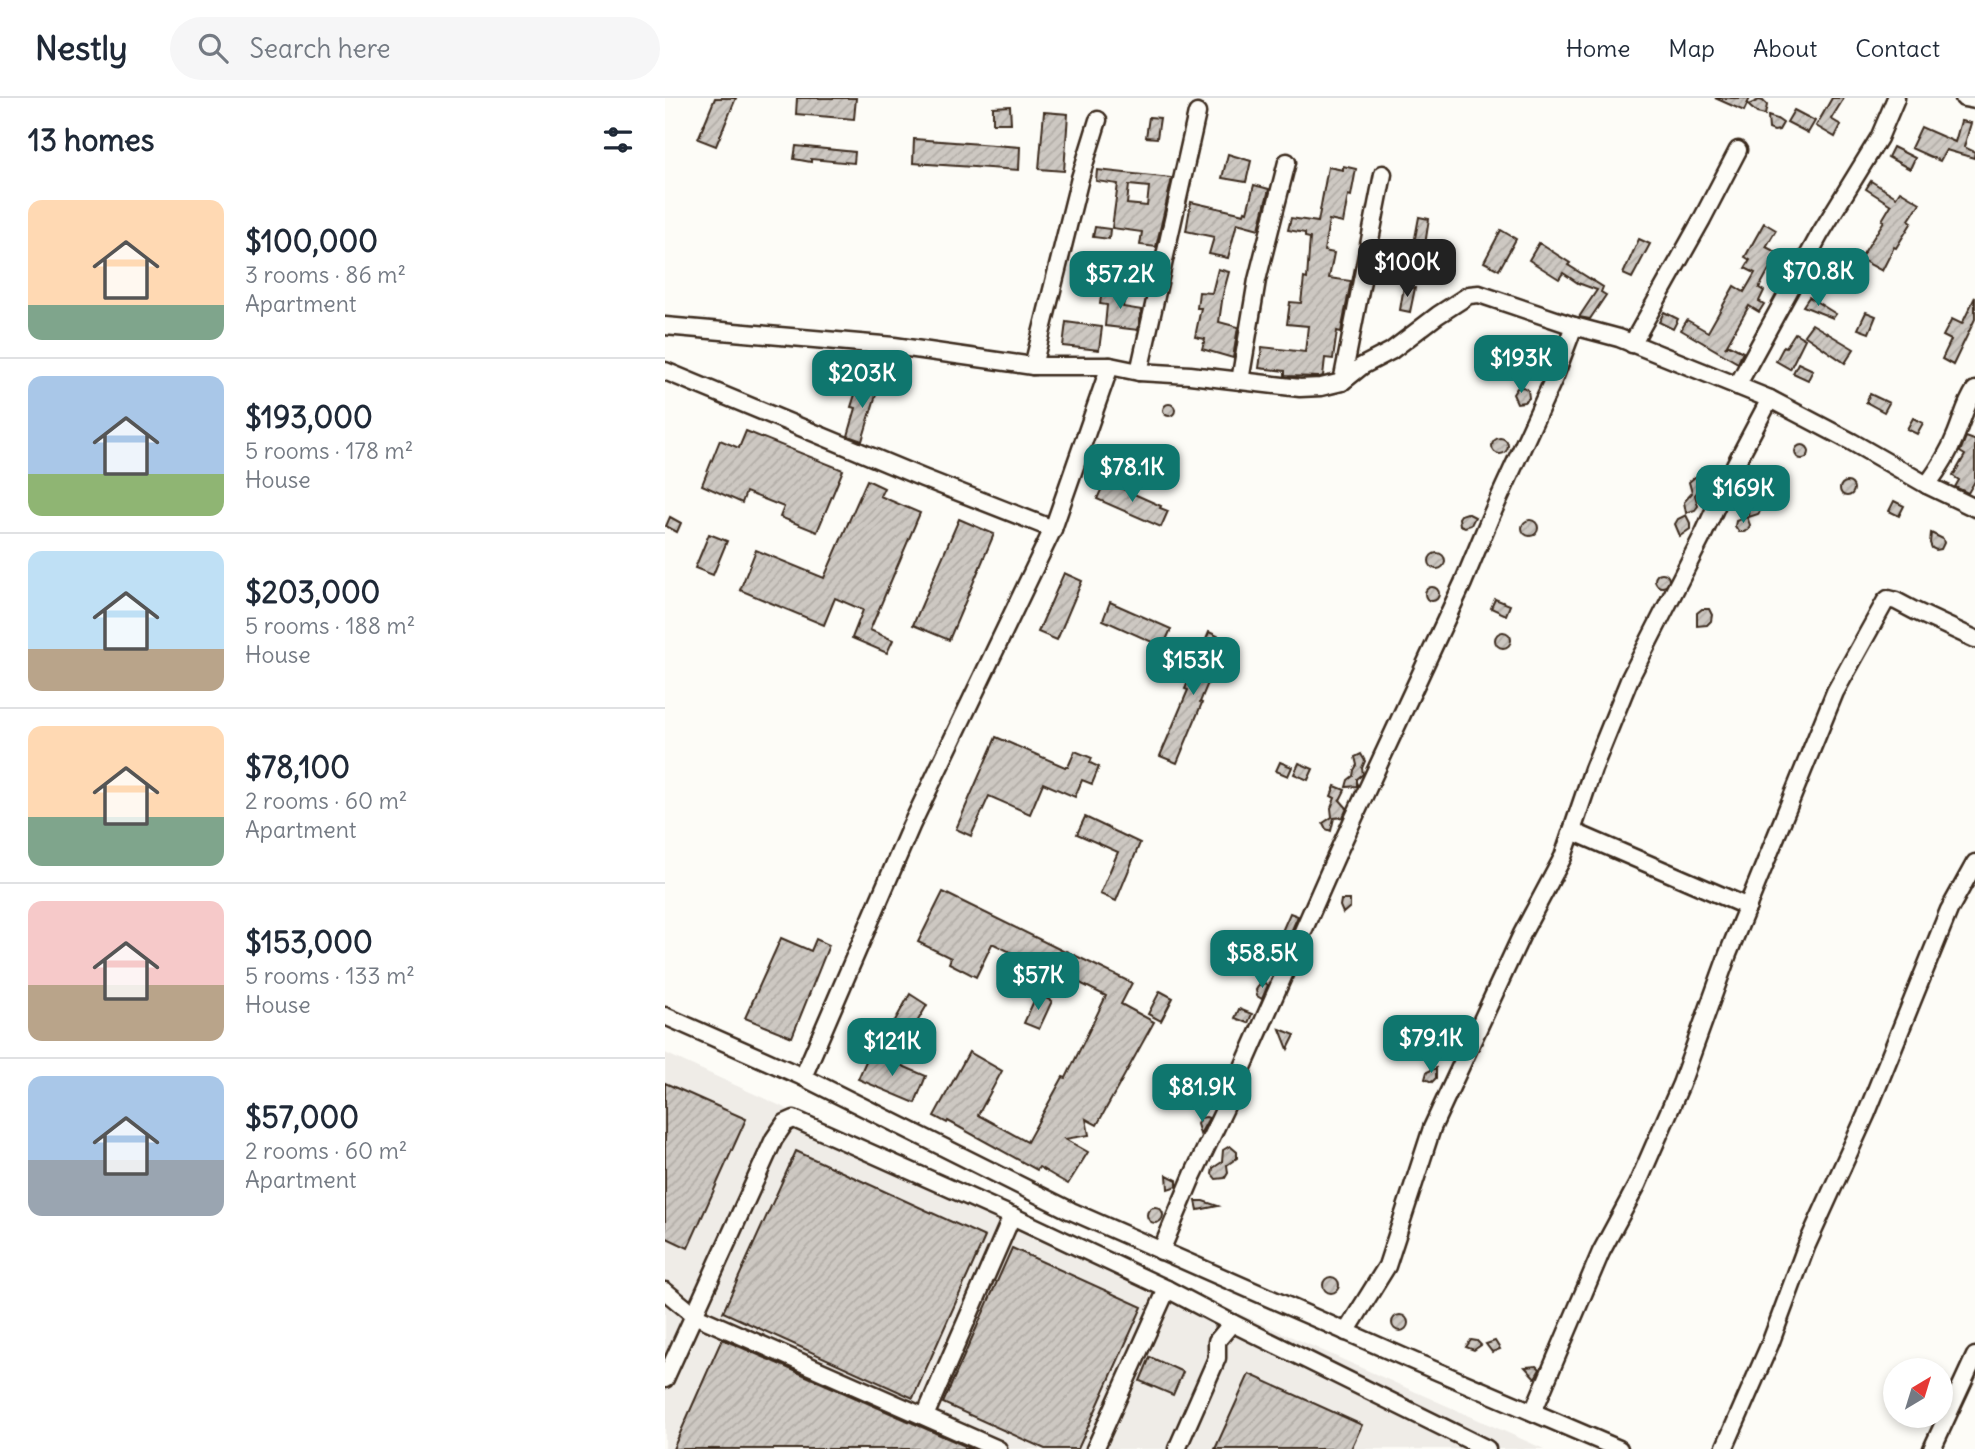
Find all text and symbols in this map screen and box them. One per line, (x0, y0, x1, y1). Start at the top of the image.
search box (170, 17, 660, 80)
text: Nestly (35, 27, 128, 69)
icon: search (194, 29, 232, 67)
text: Search here (250, 32, 391, 65)
text: Home (1566, 33, 1630, 63)
text: Map (1668, 33, 1715, 63)
text: About (1753, 33, 1817, 63)
text: Contact (1855, 33, 1940, 63)
text: 13 homes (28, 121, 154, 159)
icon: filters (599, 121, 637, 159)
text: $100,000 (245, 222, 378, 260)
icon: home (84, 228, 168, 312)
pin: $100K (1358, 240, 1456, 299)
text: $100K (1374, 247, 1440, 276)
pin: $70.8K (1761, 248, 1875, 308)
pin: $57.2K (1063, 252, 1177, 311)
text: $70.8K (1782, 256, 1854, 285)
text: $57.2K (1086, 259, 1154, 288)
text: 3 rooms · 86 m² (245, 260, 406, 289)
text: Apartment (245, 289, 357, 318)
pin: $193K (1472, 336, 1570, 395)
text: $193K (1490, 343, 1552, 372)
pin: $203K (813, 350, 911, 410)
text: $203K (828, 358, 896, 387)
text: $193,000 (245, 398, 373, 436)
icon: home (84, 404, 168, 488)
text: 5 rooms · 178 m² (245, 436, 413, 465)
pin: $78.1K (1075, 444, 1189, 504)
text: $78.1K (1100, 452, 1164, 481)
text: House (245, 465, 311, 494)
pin: $169K (1694, 466, 1792, 525)
text: $169K (1712, 473, 1774, 502)
text: $203,000 (245, 573, 380, 611)
icon: home (84, 579, 168, 663)
text: 5 rooms · 188 m² (245, 611, 415, 640)
pin: $153K (1144, 638, 1242, 697)
text: House (245, 640, 311, 669)
text: $153K (1162, 645, 1224, 674)
text: $78,100 (245, 748, 350, 786)
icon: home (84, 754, 168, 838)
text: 2 rooms · 60 m² (245, 786, 407, 815)
text: Apartment (245, 815, 357, 844)
text: $153,000 (245, 923, 373, 961)
icon: home (84, 929, 168, 1013)
pin: $58.5K (1205, 930, 1319, 990)
text: $58.5K (1226, 938, 1298, 967)
pin: $57K (997, 953, 1079, 1012)
text: $57K (1012, 960, 1064, 989)
text: 5 rooms · 133 m² (245, 961, 415, 990)
text: House (245, 990, 311, 1019)
pin: $79.1K (1374, 1016, 1488, 1075)
pin: $121K (843, 1018, 941, 1078)
text: $79.1K (1399, 1023, 1463, 1052)
text: $121K (863, 1026, 921, 1055)
pin: $81.9K (1145, 1065, 1259, 1124)
text: $81.9K (1168, 1072, 1236, 1101)
text: $57,000 (245, 1098, 359, 1136)
icon: home (84, 1104, 168, 1188)
text: 2 rooms · 60 m² (245, 1136, 407, 1165)
text: Apartment (245, 1165, 357, 1194)
north arrow (1883, 1358, 1953, 1428)
map controls (1883, 1358, 1953, 1428)

